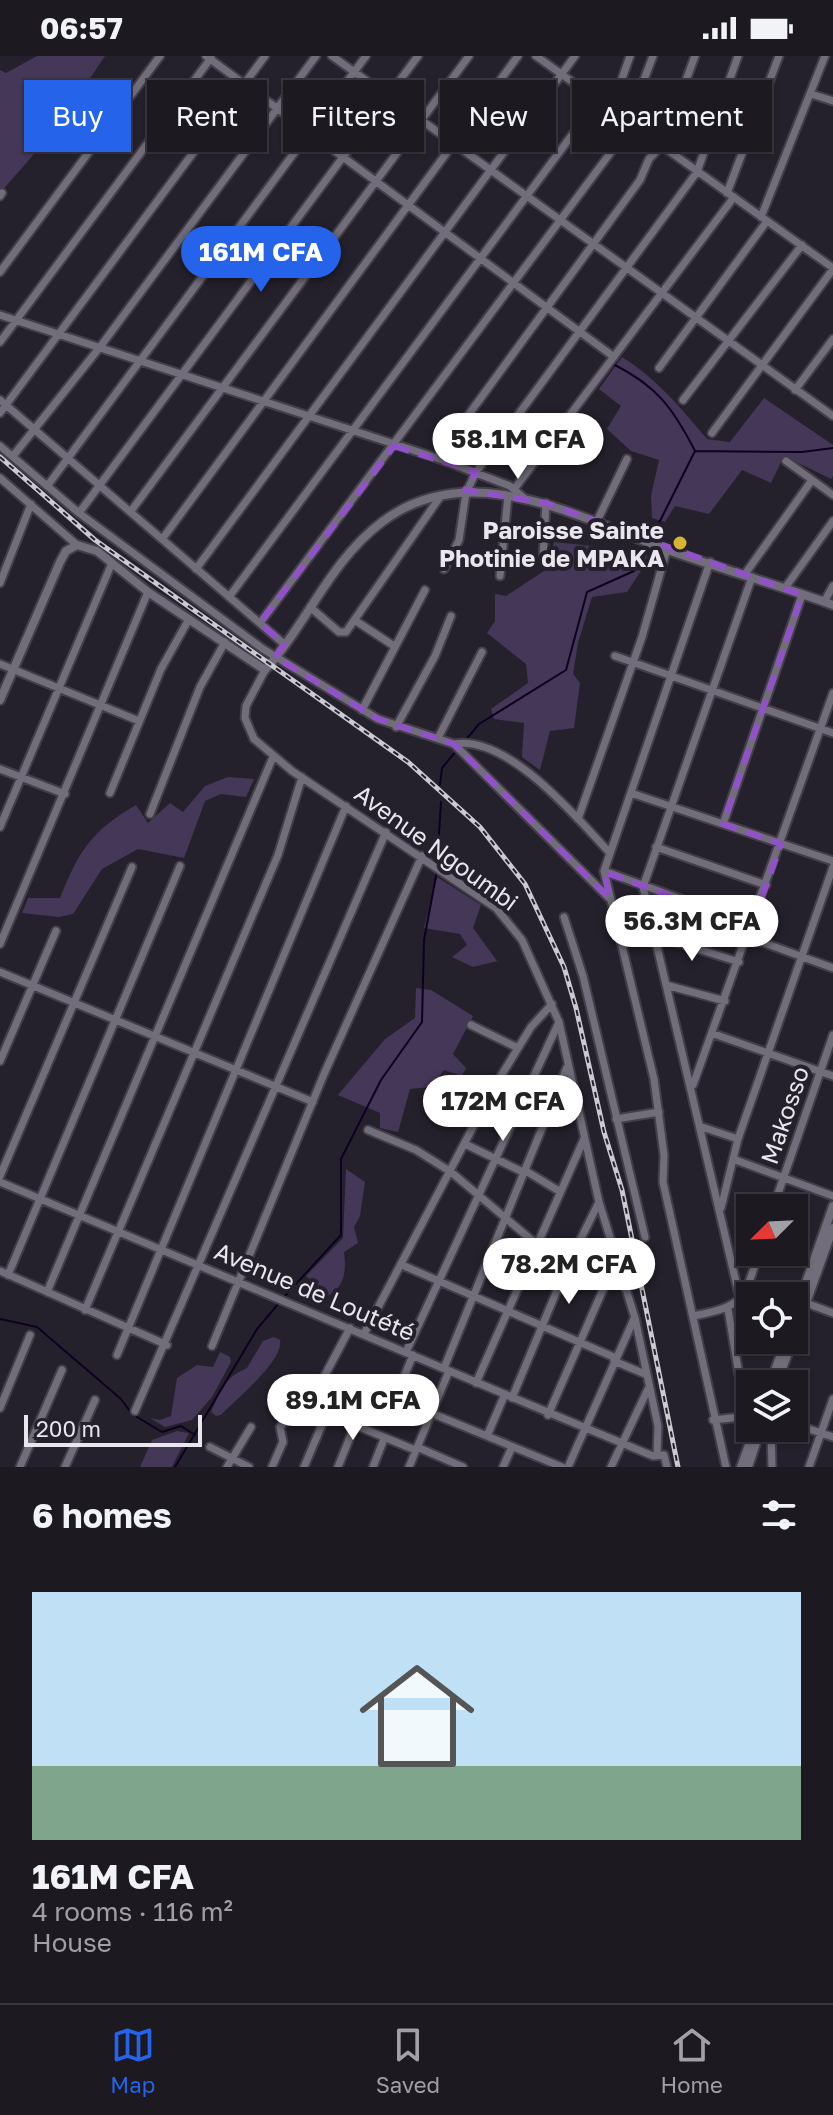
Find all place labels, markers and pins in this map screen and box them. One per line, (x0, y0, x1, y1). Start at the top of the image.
pin: 161M CFA (178, 226, 344, 294)
pin: 58.1M CFA (426, 413, 610, 481)
place label: Paroisse Sainte Photinie de MPAKA (439, 515, 664, 572)
marker: Paroisse Sainte Photinie de MPAKA (671, 534, 689, 552)
pin: 56.3M CFA (600, 895, 784, 963)
pin: 172M CFA (420, 1075, 586, 1143)
pin: 78.2M CFA (477, 1238, 661, 1306)
pin: 89.1M CFA (261, 1374, 445, 1442)

